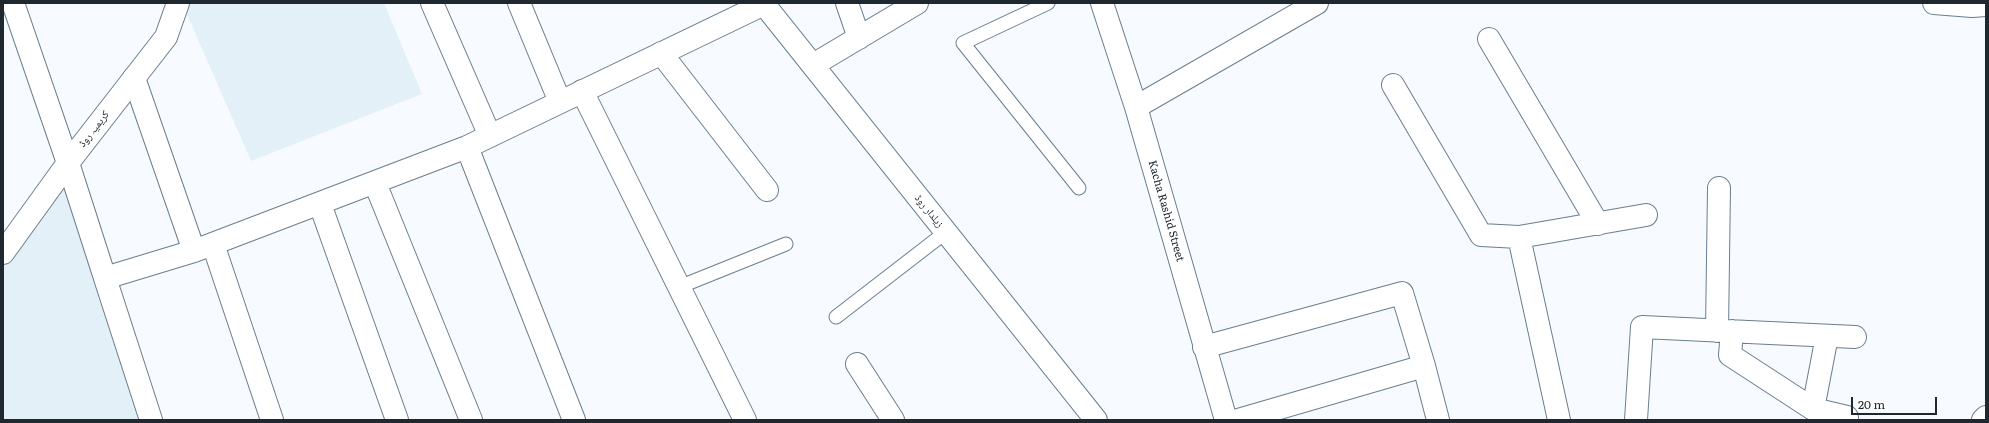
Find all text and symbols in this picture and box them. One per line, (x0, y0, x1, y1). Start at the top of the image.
street label: کریمیہ روڈ (76, 108, 112, 150)
street label: Kacha Rashid Street (1145, 159, 1187, 263)
street label: زیلدار روڈ (912, 192, 946, 230)
scale bar (1853, 389, 1939, 415)
text: 20 m (1858, 395, 1885, 413)

